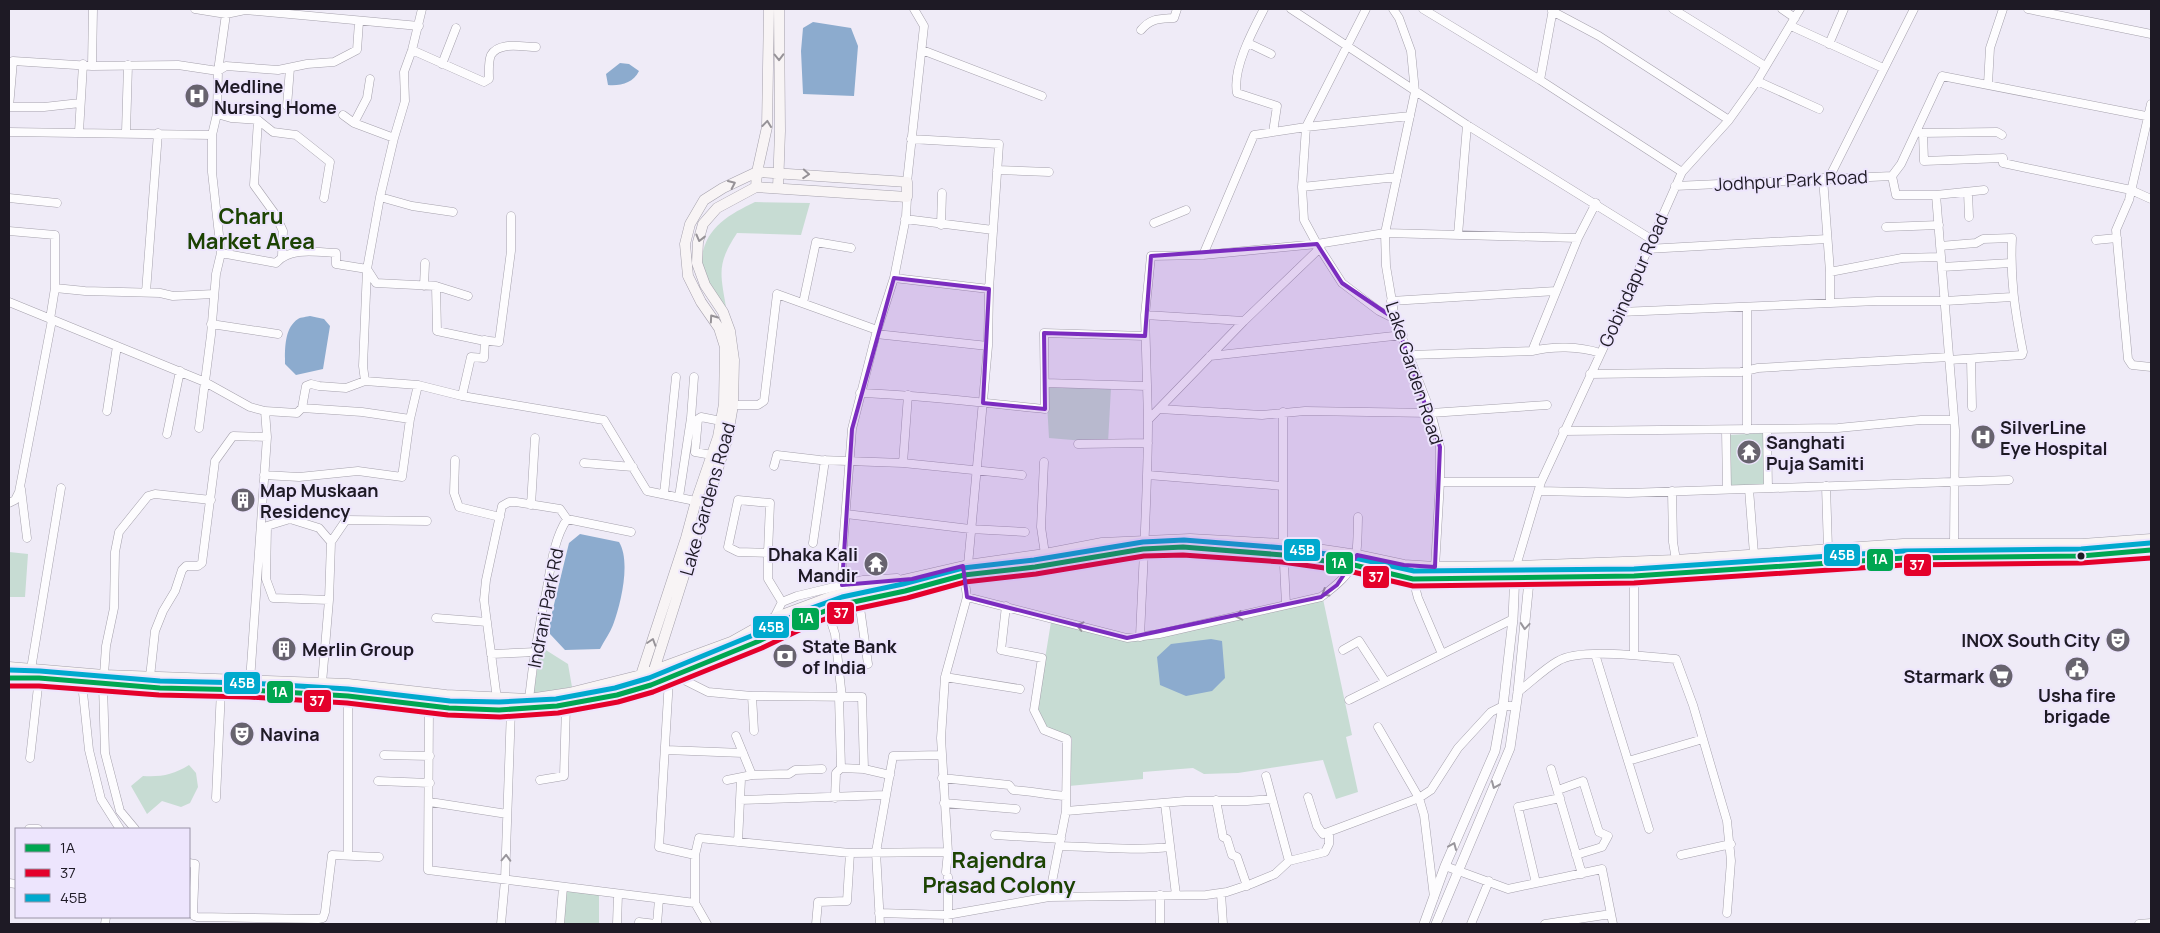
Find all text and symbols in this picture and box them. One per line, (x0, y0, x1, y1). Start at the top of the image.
one-way arrow (774, 54, 785, 62)
place label: Medline Nursing Home (214, 74, 337, 119)
hospital icon: Medline Nursing Home (184, 83, 210, 109)
one-way arrow (761, 120, 772, 128)
street label: Jodhpur Park Road (1714, 164, 1868, 196)
one-way arrow (802, 169, 810, 180)
one-way arrow (727, 180, 736, 190)
district label: Charu Market Area (187, 201, 315, 256)
street label: Gobindapur Road (1593, 210, 1673, 350)
one-way arrow (695, 233, 706, 242)
street label: Lake Garden Road (1381, 298, 1449, 448)
one-way arrow (710, 315, 719, 324)
place label: SilverLine Eye Hospital (2000, 415, 2108, 460)
street label: Lake Gardens Road (674, 420, 740, 578)
hospital icon: SilverLine Eye Hospital (1970, 424, 1996, 450)
place label: Sanghati Puja Samiti (1766, 430, 1864, 475)
temple icon: Sanghati Puja Samiti (1736, 439, 1762, 465)
place label: Map Muskaan Residency (260, 478, 379, 523)
building icon: Map Muskaan Residency (230, 487, 256, 513)
line badge: 45B (1283, 538, 1321, 562)
text: 45B (1289, 540, 1315, 559)
place label: Dhaka Kali Mandir (768, 542, 858, 587)
line badge: 45B (1823, 543, 1861, 567)
text: 45B (1829, 545, 1855, 564)
street label: Indrani Park Rd (522, 546, 568, 670)
line badge: 1A (1866, 548, 1894, 572)
text: 1A (1872, 549, 1888, 568)
temple icon: Dhaka Kali Mandir (863, 551, 889, 577)
line badge: 1A (1325, 551, 1354, 575)
unlabelled marker (2076, 551, 2086, 561)
text: 1A (1331, 553, 1347, 572)
line badge: 37 (1903, 553, 1932, 577)
text: 37 (1909, 555, 1925, 574)
line badge: 37 (1362, 565, 1390, 589)
text: 37 (1368, 567, 1384, 586)
one-way arrow (1321, 587, 1330, 597)
line badge: 37 (826, 601, 855, 625)
text: 37 (833, 603, 849, 622)
line badge: 1A (791, 607, 820, 631)
text: 1A (798, 608, 814, 627)
one-way arrow (1234, 610, 1243, 621)
line badge: 45B (752, 615, 790, 639)
text: 45B (758, 617, 784, 636)
one-way arrow (1075, 621, 1084, 632)
one-way arrow (1519, 623, 1530, 631)
theatre icon: INOX South City (2105, 627, 2131, 653)
place label: INOX South City (1961, 628, 2100, 652)
place label: State Bank of India (802, 634, 898, 679)
building icon: Merlin Group (271, 636, 297, 662)
place label: Merlin Group (302, 637, 414, 661)
one-way arrow (646, 638, 656, 647)
bank icon: State Bank of India (772, 643, 798, 669)
public building icon: Usha fire brigade (2064, 656, 2090, 682)
supermarket icon: Starmark (1988, 663, 2014, 689)
place label: Starmark (1903, 664, 1985, 688)
line badge: 45B (223, 671, 261, 695)
text: 45B (229, 673, 255, 692)
line badge: 1A (266, 680, 294, 704)
text: 1A (272, 682, 288, 701)
place label: Usha fire brigade (2038, 683, 2116, 728)
line badge: 37 (303, 689, 332, 713)
text: 37 (309, 691, 325, 710)
theatre icon: Navina (229, 721, 255, 747)
place label: Navina (260, 722, 320, 746)
one-way arrow (1490, 780, 1501, 789)
legend (15, 828, 190, 918)
text: 1A (60, 837, 76, 858)
one-way arrow (1447, 842, 1458, 851)
district label: Rajendra Prasad Colony (922, 845, 1076, 900)
one-way arrow (501, 854, 511, 862)
text: 37 (60, 862, 76, 883)
text: 45B (60, 887, 87, 908)

